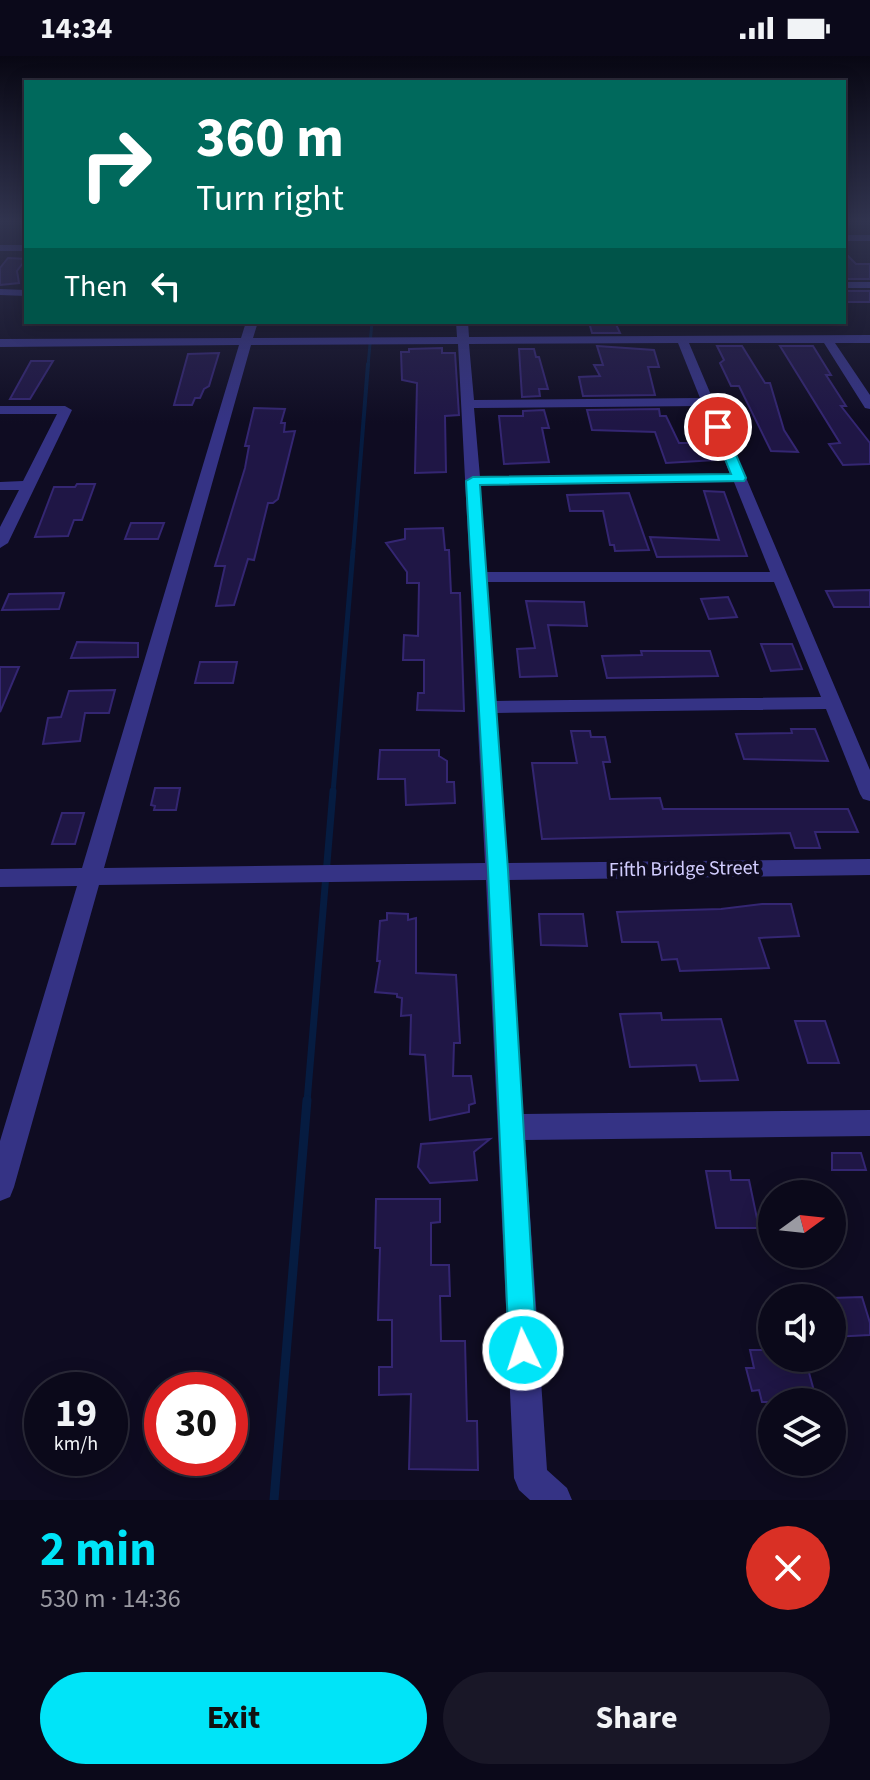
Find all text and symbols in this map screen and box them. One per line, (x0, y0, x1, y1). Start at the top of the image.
text: 14:34 (40, 7, 112, 50)
text: 360 m (196, 99, 344, 178)
icon: right (64, 112, 168, 216)
text: Turn right (196, 173, 344, 224)
icon: left (144, 264, 188, 308)
text: Then (64, 265, 128, 308)
pin (684, 393, 752, 461)
icon: arrive (696, 405, 740, 449)
street label: Fifth Bridge Street (609, 854, 760, 884)
north arrow (758, 1180, 846, 1268)
map controls (758, 1180, 846, 1476)
button: sound (758, 1284, 846, 1372)
position arrow (481, 1308, 565, 1392)
speed limit sign: 30 (144, 1372, 248, 1476)
text: 19 (55, 1385, 97, 1442)
button: layers (758, 1388, 846, 1476)
text: km/h (54, 1430, 98, 1458)
text: 2 min (40, 1516, 157, 1584)
button: close (746, 1526, 830, 1610)
text: 530 m · 14:36 (40, 1580, 181, 1617)
button: Exit (40, 1672, 427, 1764)
button: Share (443, 1672, 830, 1764)

